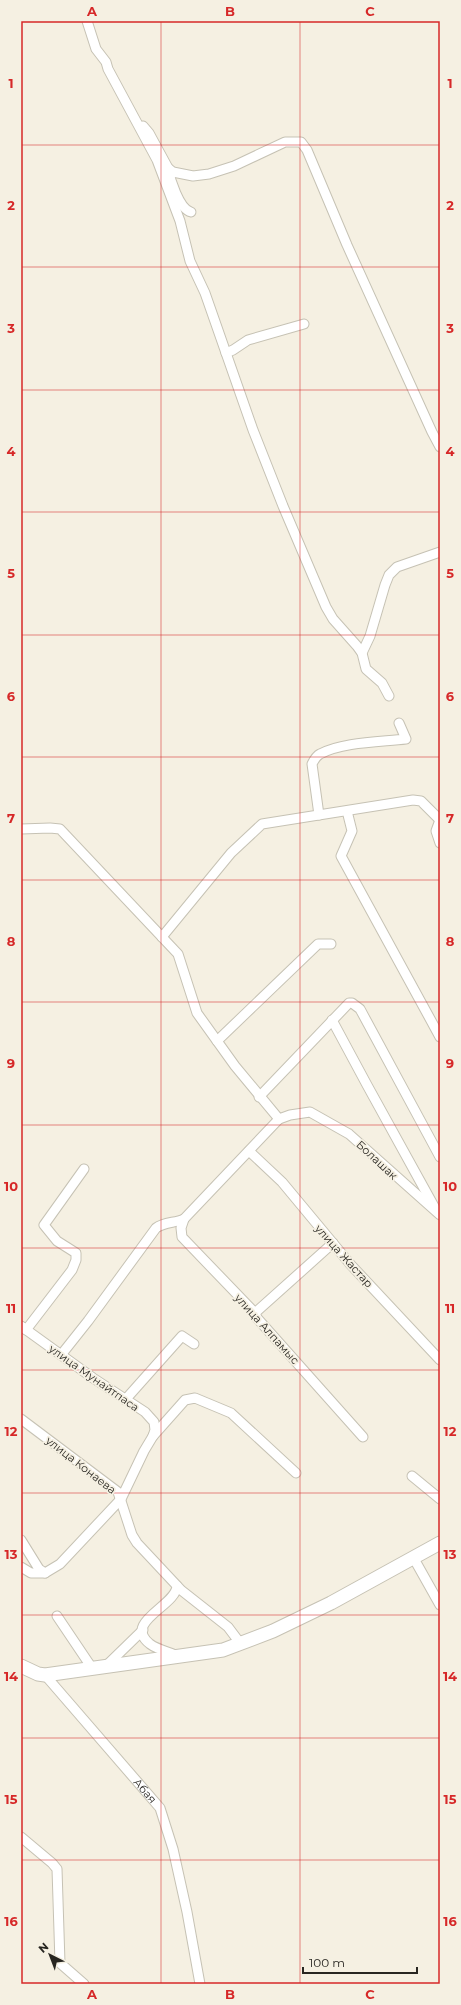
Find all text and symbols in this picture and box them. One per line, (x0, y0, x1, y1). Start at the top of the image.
text: A (86, 3, 98, 19)
text: B (225, 3, 235, 19)
text: C (365, 3, 375, 19)
text: 1 (8, 75, 14, 91)
text: 1 (447, 75, 453, 91)
text: 2 (7, 197, 15, 213)
text: 2 (446, 197, 454, 213)
text: 3 (6, 320, 15, 336)
text: 3 (445, 320, 454, 336)
text: 4 (7, 443, 16, 459)
text: 4 (446, 443, 455, 459)
text: 5 (7, 565, 15, 581)
text: 5 (446, 565, 454, 581)
text: 6 (7, 688, 16, 704)
text: 6 (446, 688, 455, 704)
text: 7 (7, 810, 15, 826)
text: 7 (446, 810, 454, 826)
text: 8 (7, 933, 16, 949)
text: 8 (446, 933, 455, 949)
text: 9 (7, 1055, 15, 1071)
text: 9 (446, 1055, 454, 1071)
street label: Болашак (353, 1137, 401, 1183)
text: 10 (4, 1178, 18, 1194)
text: 10 (443, 1178, 457, 1194)
street label: улица Жастар (311, 1221, 376, 1290)
street label: улица Алпамыс (231, 1290, 302, 1367)
text: 11 (6, 1300, 16, 1316)
text: 11 (445, 1300, 455, 1316)
street label: улица Мунайтпаса (45, 1341, 142, 1414)
text: 12 (5, 1423, 18, 1439)
text: 12 (444, 1423, 457, 1439)
street label: улица Конаева (42, 1433, 119, 1497)
text: 13 (5, 1546, 18, 1562)
text: 13 (444, 1546, 457, 1562)
text: 14 (4, 1668, 18, 1684)
text: 14 (443, 1668, 457, 1684)
street label: Абая (130, 1775, 160, 1806)
text: 15 (5, 1791, 18, 1807)
text: 15 (444, 1791, 457, 1807)
text: 16 (4, 1913, 18, 1929)
text: 16 (443, 1913, 457, 1929)
north arrow (30, 1935, 70, 1975)
text: N (35, 1939, 51, 1956)
scale bar (303, 1949, 417, 1975)
text: 100 m (309, 1955, 345, 1970)
text: A (86, 1986, 98, 2002)
text: B (225, 1986, 235, 2002)
text: C (365, 1986, 375, 2002)

